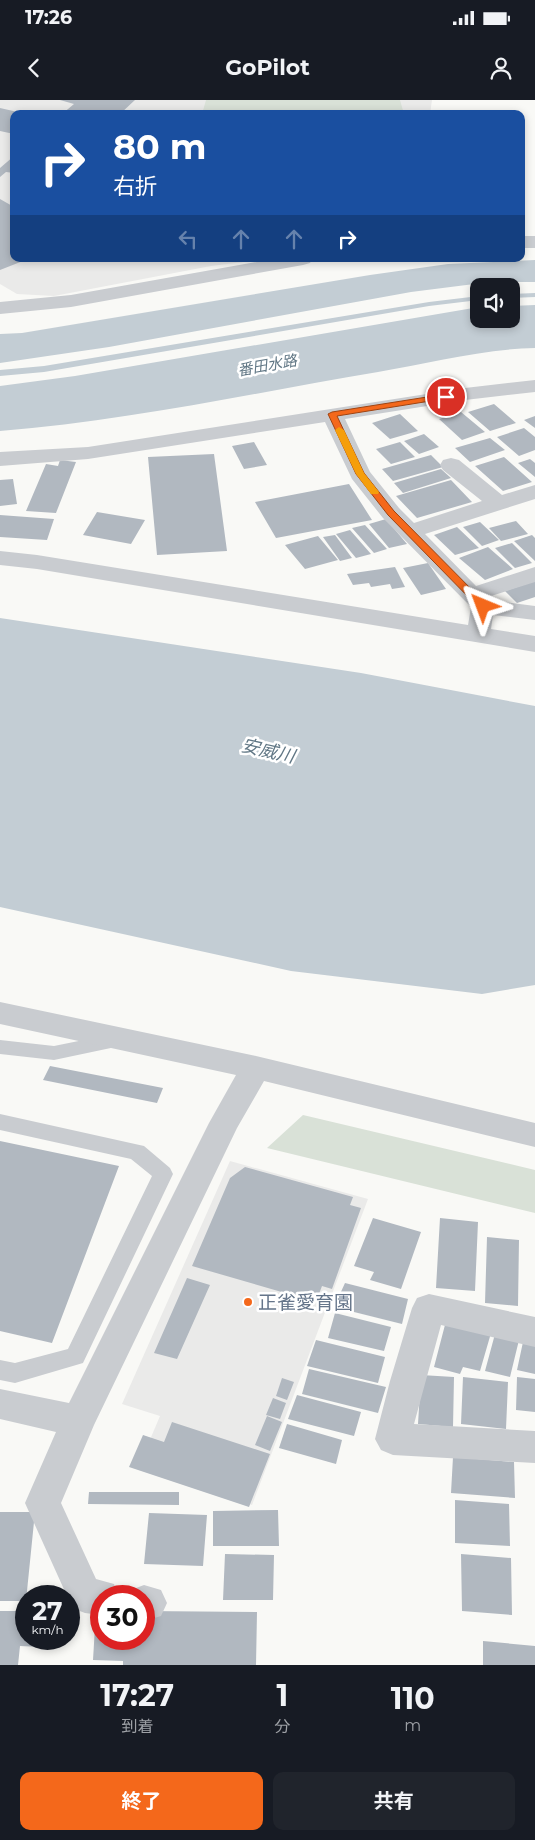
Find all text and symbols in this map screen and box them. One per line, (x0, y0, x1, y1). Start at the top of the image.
text: 17:26 (25, 6, 72, 29)
icon: back (20, 54, 48, 82)
text: GoPilot (225, 54, 310, 81)
icon: person (487, 54, 515, 82)
text: 80 m (113, 125, 207, 168)
icon: right (30, 130, 95, 195)
text: 右折 (113, 173, 157, 200)
icon: left (174, 225, 202, 253)
icon: ahead (227, 225, 255, 253)
icon: ahead (280, 225, 308, 253)
icon: right (333, 225, 361, 253)
map controls (470, 278, 520, 328)
button: sound (470, 278, 520, 328)
water label: 番田水路 (236, 350, 300, 380)
pin (425, 376, 467, 418)
icon: arrive (432, 383, 460, 411)
position arrow (456, 579, 508, 631)
water label: 安威川 (239, 734, 299, 768)
place label: 正雀愛育園 (258, 1291, 353, 1314)
marker: 正雀愛育園 (242, 1296, 254, 1308)
speed limit sign: 30 (90, 1585, 155, 1650)
text: 27 (32, 1596, 63, 1626)
text: km/h (31, 1622, 64, 1637)
text: 17:27 (100, 1677, 174, 1714)
text: 1 (277, 1677, 288, 1714)
text: 110 (391, 1680, 435, 1717)
text: m (404, 1716, 421, 1735)
text: 到着 (121, 1717, 153, 1736)
text: 分 (274, 1717, 291, 1736)
button: 終了 (20, 1772, 263, 1830)
button: 共有 (273, 1772, 515, 1830)

